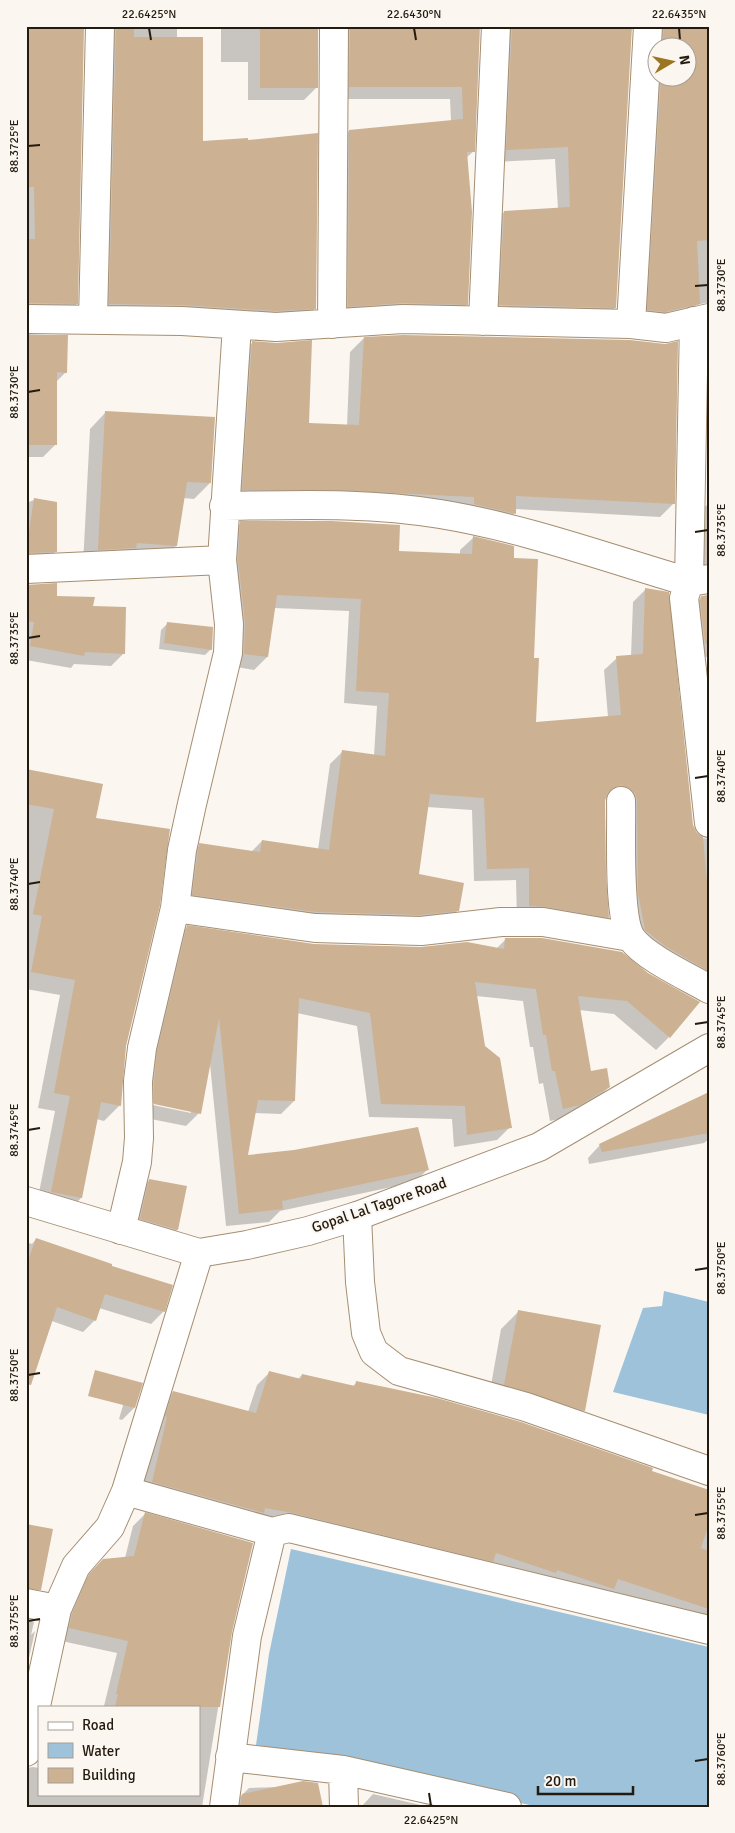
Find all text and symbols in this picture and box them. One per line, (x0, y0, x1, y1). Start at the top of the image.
text: 22.6425°N (122, 7, 176, 22)
text: 22.6430°N (387, 7, 441, 22)
text: 22.6435°N (652, 7, 706, 22)
north arrow (648, 38, 698, 88)
text: N (675, 54, 694, 66)
text: 88.3725°E (7, 119, 22, 173)
text: 88.3730°E (714, 258, 729, 312)
text: 88.3730°E (7, 365, 22, 419)
text: 88.3735°E (714, 503, 729, 557)
text: 88.3735°E (7, 611, 22, 665)
text: 88.3740°E (714, 749, 729, 803)
text: 88.3740°E (7, 857, 22, 911)
text: 88.3745°E (714, 995, 729, 1049)
text: 88.3745°E (7, 1103, 22, 1157)
street label: Gopal Lal Tagore Road (309, 1173, 449, 1237)
text: 88.3750°E (714, 1241, 729, 1295)
text: 88.3750°E (7, 1348, 22, 1402)
text: 88.3755°E (714, 1486, 729, 1540)
text: 88.3755°E (7, 1594, 22, 1648)
legend (38, 1706, 200, 1796)
text: Road (82, 1716, 114, 1734)
text: 88.3760°E (714, 1732, 729, 1786)
text: Water (82, 1742, 120, 1760)
scale bar (538, 1763, 632, 1795)
text: Building (82, 1766, 136, 1784)
text: 20 m (545, 1772, 576, 1790)
text: 22.6425°N (404, 1813, 458, 1828)

